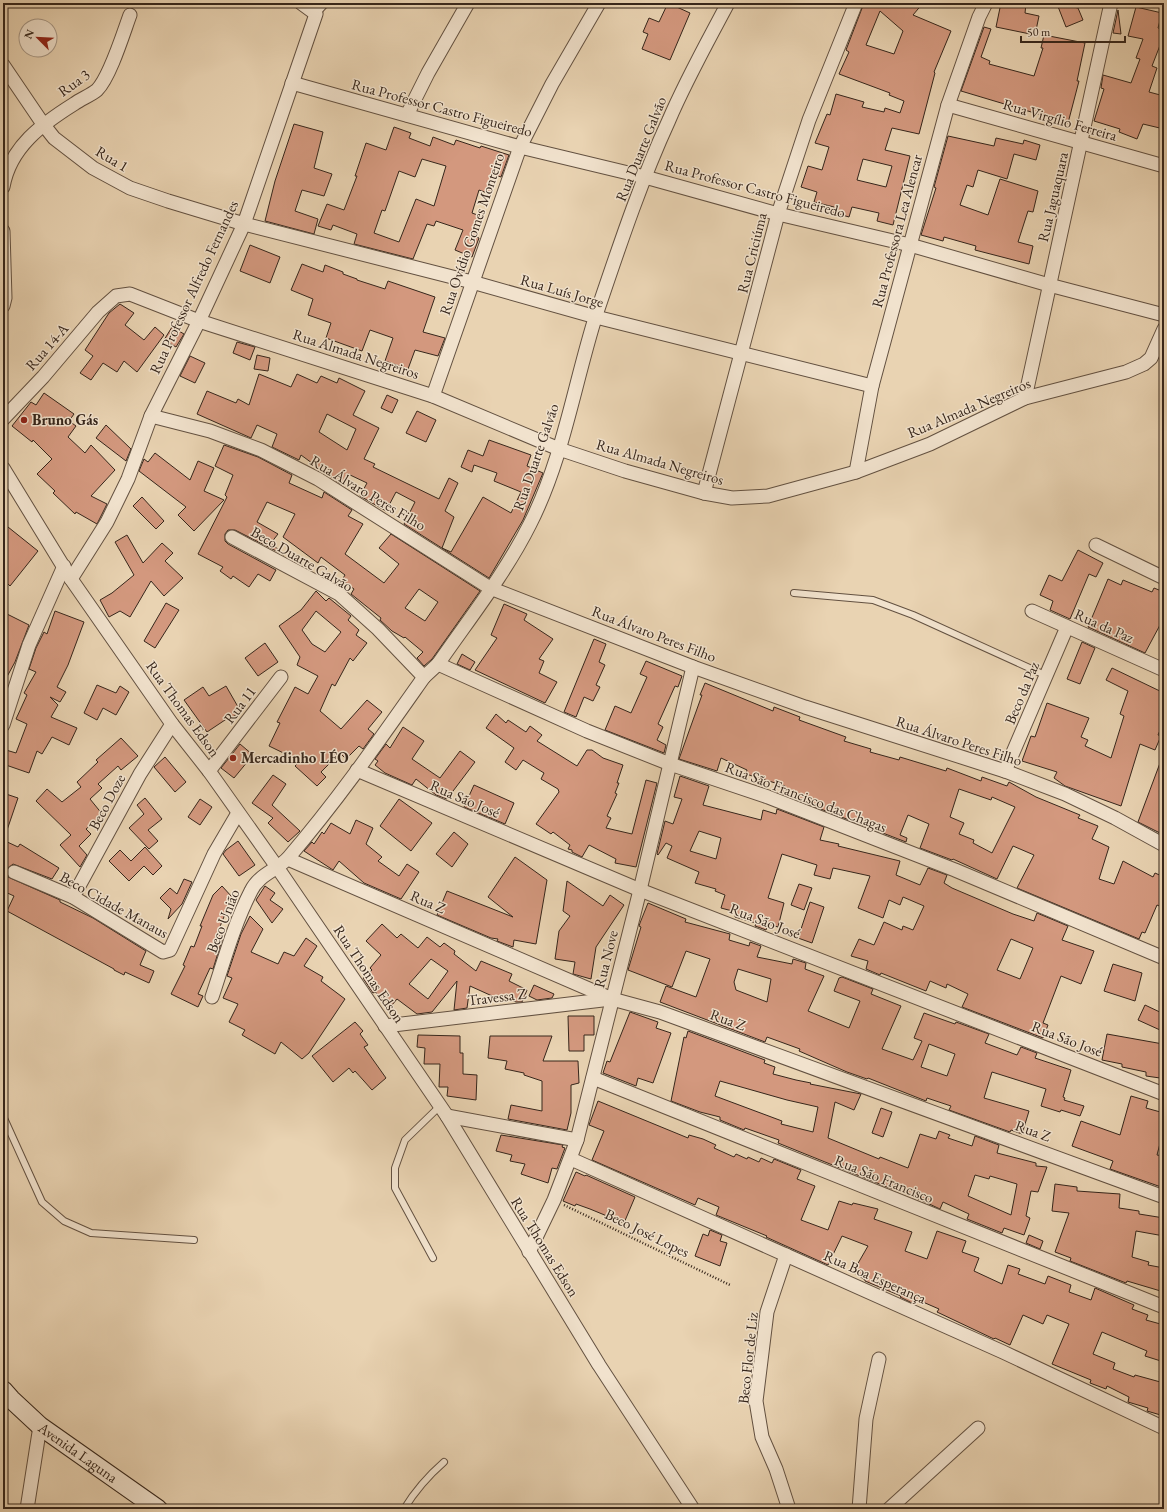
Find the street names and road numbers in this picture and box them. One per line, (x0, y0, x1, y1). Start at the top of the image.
street label: Rua 3 (54, 65, 93, 101)
street label: Rua Professor Castro Figueiredo (350, 74, 535, 141)
street label: Rua Duarte Galvão (611, 93, 670, 204)
street label: Rua Virgílio Ferreira (1001, 94, 1119, 145)
street label: Rua 1 (92, 141, 132, 176)
street label: Rua Ovídio Gomes Monteiro (435, 150, 508, 317)
street label: Rua Jaguaquara (1033, 150, 1072, 244)
street label: Rua Professora Lea Alencar (867, 152, 926, 310)
street label: Rua Professor Castro Figueiredo (663, 155, 848, 222)
street label: Rua Professor Alfredo Fernandes (145, 197, 242, 377)
street label: Rua Criciúma (732, 211, 771, 295)
street label: Rua Luís Jorge (518, 270, 606, 312)
street label: Rua 14-A (21, 319, 73, 374)
street label: Rua Almada Negreiros (291, 324, 422, 383)
street label: Rua Almada Negreiros (904, 373, 1033, 442)
street label: Rua Duarte Galvão (508, 401, 563, 513)
street label: Rua Almada Negreiros (594, 434, 726, 489)
street label: Rua Álvaro Peres Filho (307, 451, 430, 535)
street label: Beco Duarte Galvão (248, 522, 357, 595)
street label: Rua Álvaro Peres Filho (589, 601, 719, 666)
street label: Rua da Paz (1072, 604, 1137, 647)
street label: Rua Thomas Edson (142, 657, 225, 761)
street label: Beco da Paz (1000, 658, 1043, 727)
street label: Rua 11 (219, 682, 260, 727)
street label: Rua Álvaro Peres Filho (894, 711, 1025, 770)
street label: Rua São Francisco das Chagas (723, 757, 890, 836)
street label: Beco Doze (84, 770, 129, 833)
street label: Rua São José (427, 775, 503, 822)
street label: Beco Cidade Manaus (57, 867, 172, 942)
street label: Beco União (202, 886, 243, 955)
street label: Rua Z (408, 886, 449, 917)
street label: Rua São José (727, 898, 803, 943)
street label: Rua Thomas Edson (330, 921, 409, 1026)
street label: Rua Nove (589, 928, 622, 990)
street label: Travessa Z (466, 983, 527, 1010)
street label: Rua Z (708, 1004, 749, 1035)
street label: Rua São José (1029, 1016, 1105, 1061)
street label: Rua Z (1013, 1115, 1054, 1146)
street label: Rua São Francisco (832, 1150, 937, 1207)
street label: Rua Thomas Edson (507, 1193, 584, 1300)
street label: Beco José Lopes (602, 1204, 693, 1261)
street label: Rua Boa Esperança (821, 1245, 929, 1308)
street label: Beco Flor de Liz (733, 1311, 762, 1405)
street label: Avenida Laguna (34, 1417, 122, 1487)

